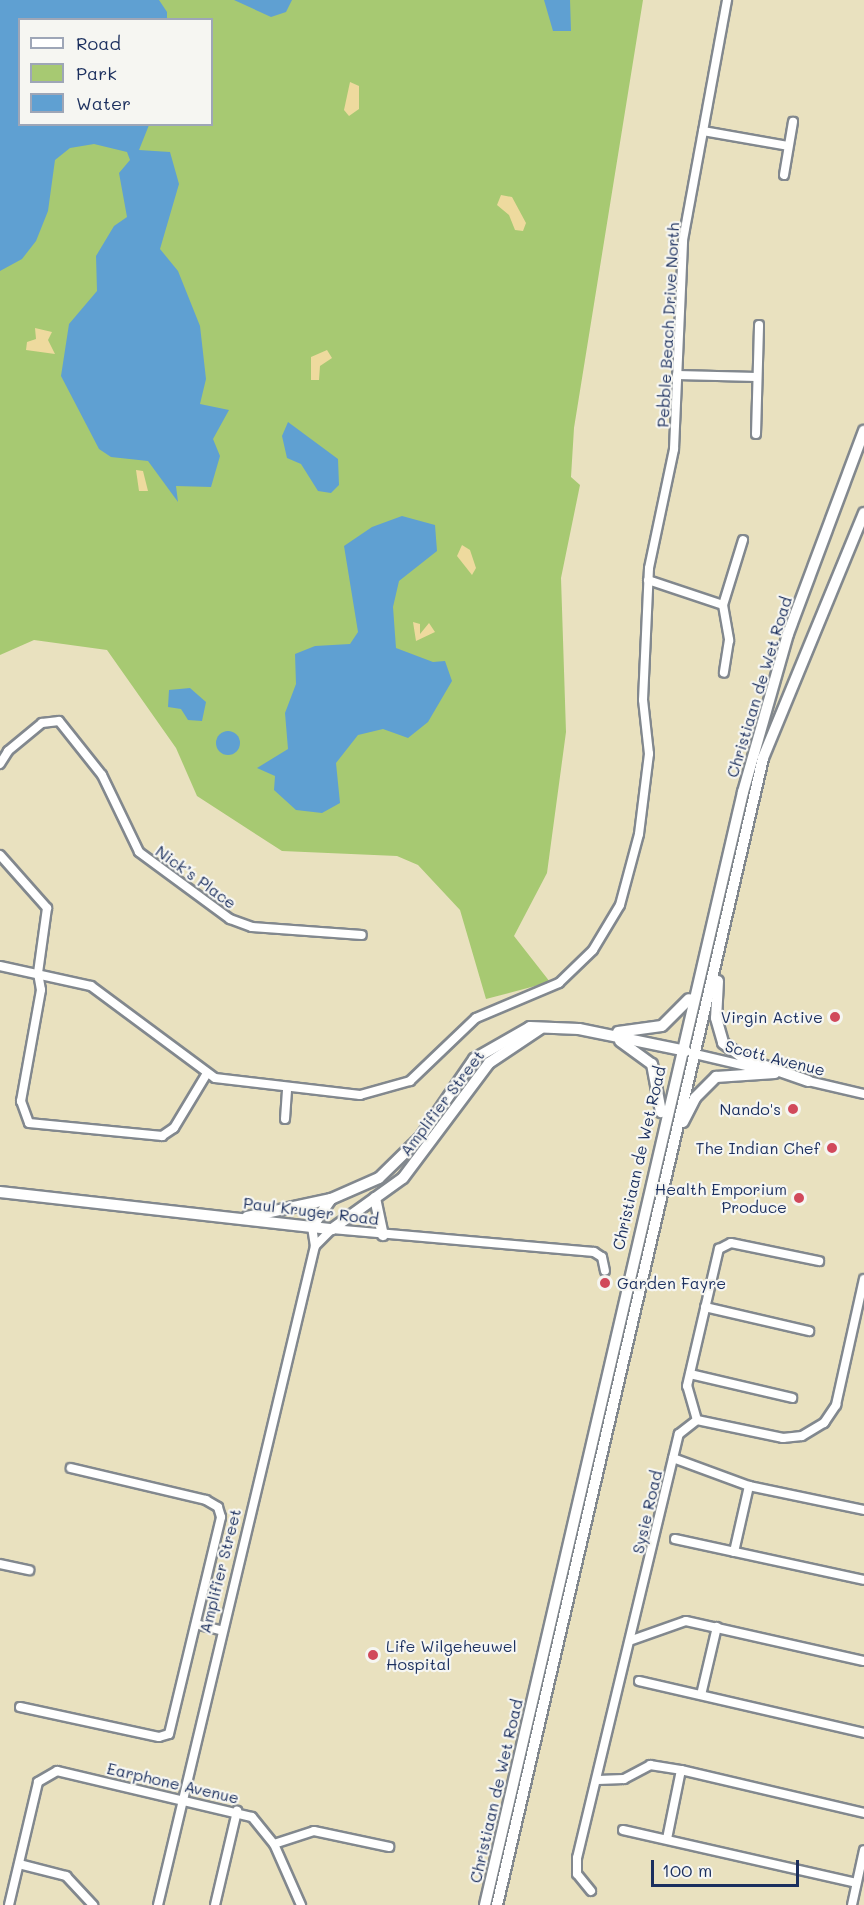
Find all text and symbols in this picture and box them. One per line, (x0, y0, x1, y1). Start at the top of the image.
legend (18, 18, 213, 126)
text: Road (76, 31, 121, 55)
text: Park (76, 61, 117, 85)
text: Water (76, 91, 131, 115)
street label: Pebble Beach Drive North (653, 222, 683, 428)
street label: Christiaan de Wet Road (722, 594, 796, 780)
street label: Nick’s Place (152, 841, 240, 913)
place label: Virgin Active (721, 1007, 823, 1027)
marker: Virgin Active (828, 1010, 842, 1024)
street label: Scott Avenue (723, 1036, 827, 1080)
street label: Amplifier Street (396, 1046, 488, 1160)
street label: Christiaan de Wet Road (608, 1064, 670, 1252)
place label: Nando's (719, 1099, 781, 1119)
marker: Nando's (786, 1102, 800, 1116)
place label: The Indian Chef (696, 1138, 820, 1158)
marker: The Indian Chef (825, 1141, 839, 1155)
place label: Health Emporium Produce (655, 1179, 787, 1217)
marker: Health Emporium Produce (792, 1191, 806, 1205)
street label: Paul Kruger Road (242, 1193, 380, 1229)
place label: Garden Fayre (617, 1273, 726, 1293)
marker: Garden Fayre (598, 1276, 612, 1290)
street label: Sysie Road (628, 1468, 666, 1556)
street label: Amplifier Street (195, 1507, 245, 1635)
place label: Life Wilgeheuwel Hospital (386, 1636, 517, 1674)
marker: Life Wilgeheuwel Hospital (364, 1646, 382, 1664)
street label: Christiaan de Wet Road (465, 1697, 527, 1885)
street label: Earphone Avenue (105, 1758, 241, 1808)
scale bar (654, 1848, 802, 1886)
text: 100 m (662, 1858, 712, 1882)

